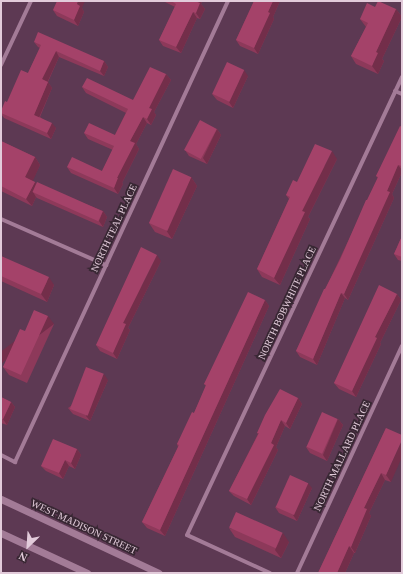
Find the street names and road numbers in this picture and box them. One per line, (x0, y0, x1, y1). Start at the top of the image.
street label: NORTH TEAL PLACE (88, 182, 140, 274)
street label: NORTH BOBWHITE PLACE (256, 245, 318, 361)
street label: NORTH MALLARD PLACE (311, 399, 373, 513)
street label: WEST MADISON STREET (29, 497, 139, 557)

